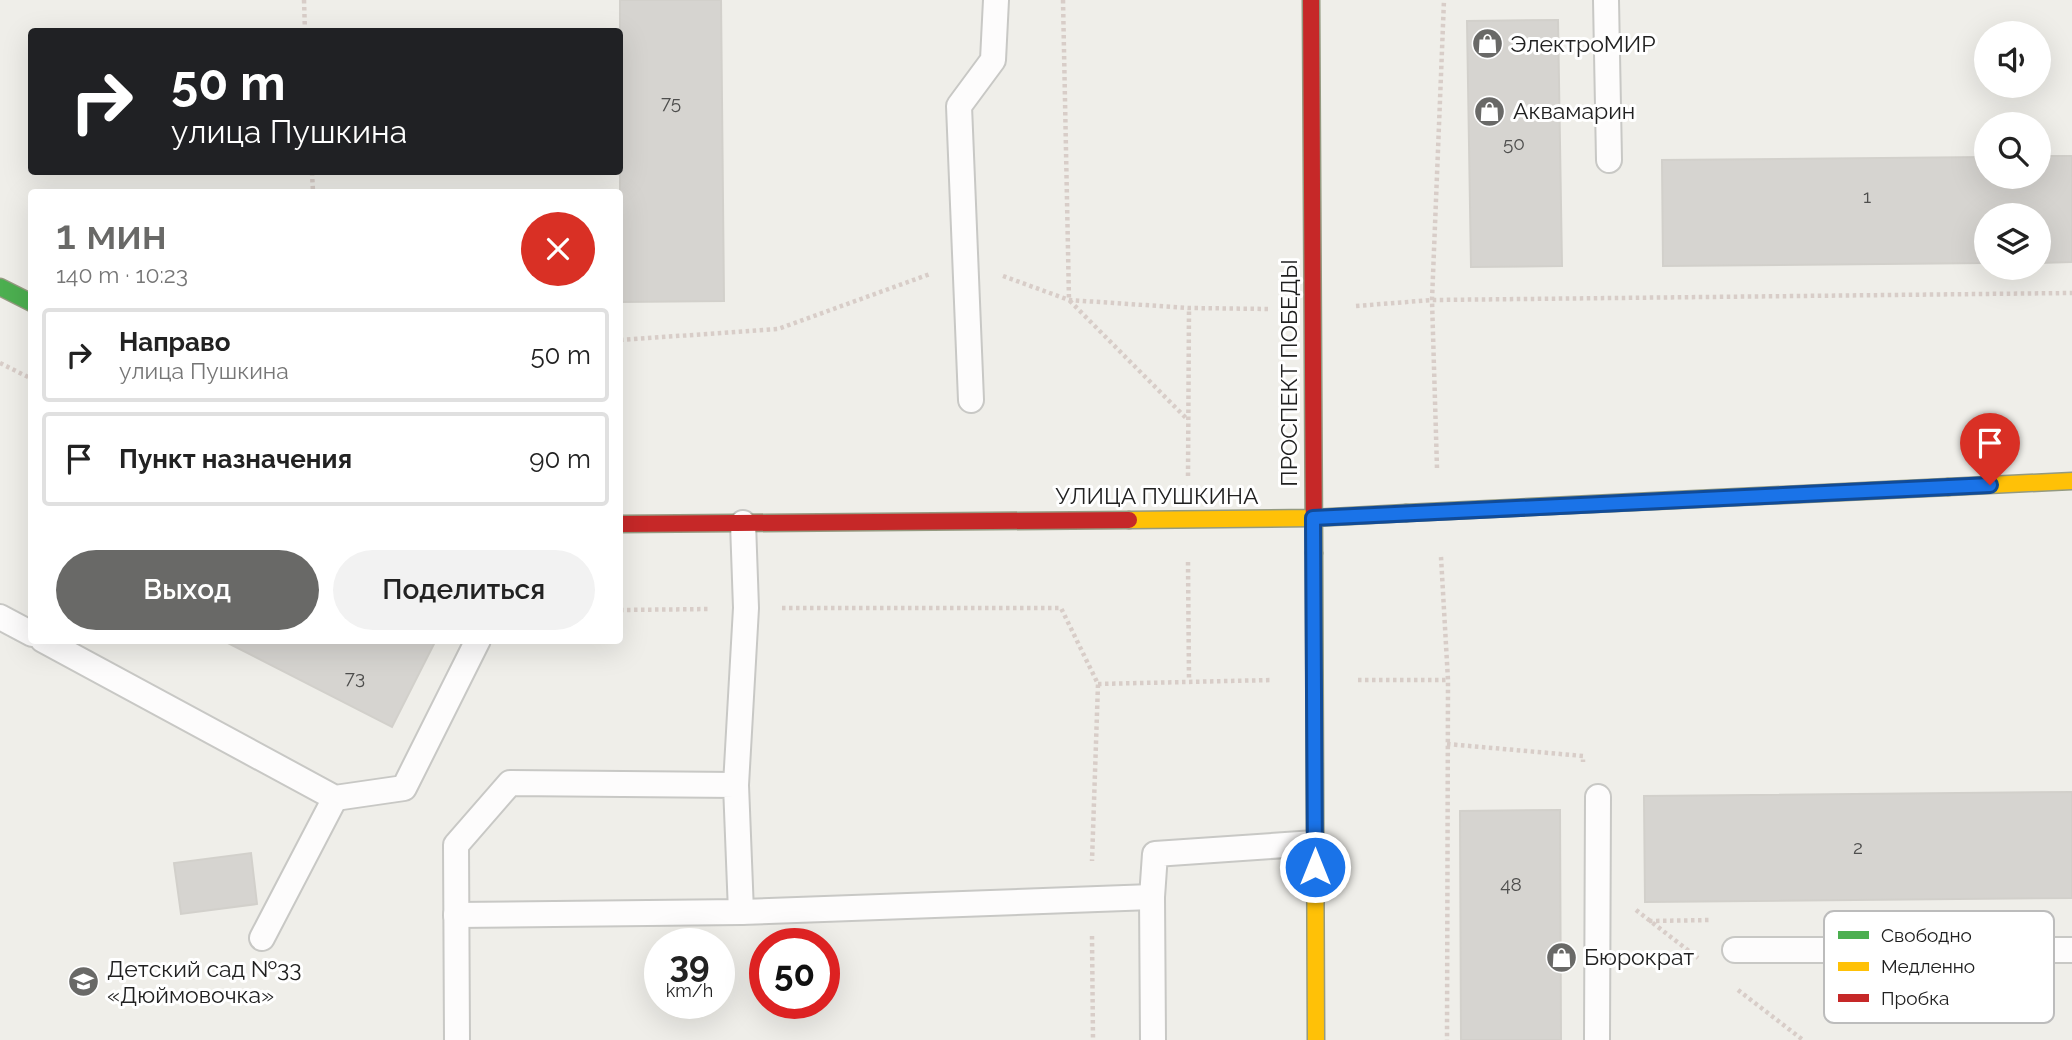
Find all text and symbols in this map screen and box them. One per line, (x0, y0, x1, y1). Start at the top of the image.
map controls (1974, 21, 2051, 280)
button: sound (1974, 21, 2051, 98)
shop icon: ЭлектроМИР (1470, 27, 1504, 61)
place label: ЭлектроМИР (1510, 30, 1656, 57)
text: 50 m (171, 54, 286, 111)
icon: right (56, 56, 147, 147)
house number: 75 (661, 91, 681, 113)
shop icon: Аквамарин (1473, 94, 1507, 128)
place label: Аквамарин (1513, 97, 1635, 124)
button: search (1974, 112, 2051, 189)
text: улица Пушкина (171, 113, 407, 150)
house number: 50 (1503, 132, 1525, 154)
house number: 1 (1863, 185, 1871, 207)
button: layers (1974, 203, 2051, 280)
text: 1 мин (56, 210, 167, 259)
button: close (521, 212, 595, 286)
street label: ПРОСПЕКТ ПОБЕДЫ (1275, 259, 1302, 487)
text: 140 m · 10:23 (56, 261, 188, 288)
text: Направо (119, 327, 230, 357)
icon: right (60, 336, 98, 374)
text: 50 m (530, 340, 591, 370)
text: улица Пушкина (119, 357, 289, 384)
pin (1960, 413, 2020, 485)
icon: arrive (1971, 424, 2009, 462)
icon: arrive (60, 440, 98, 478)
text: Пункт назначения (119, 444, 352, 474)
text: 90 m (529, 444, 591, 474)
street label: УЛИЦА ПУШКИНА (1056, 482, 1259, 509)
button: Выход (56, 550, 319, 630)
button: Поделиться (333, 550, 595, 630)
house number: 73 (345, 666, 365, 688)
position arrow (1278, 830, 1352, 904)
house number: 2 (1853, 836, 1863, 858)
house number: 48 (1500, 873, 1522, 895)
legend (1824, 911, 2054, 1023)
text: Свободно (1881, 924, 1972, 946)
speed limit sign: 50 (749, 928, 840, 1019)
shop icon: Бюрократ (1544, 940, 1578, 974)
place label: Бюрократ (1584, 943, 1694, 970)
text: 39 (669, 944, 710, 985)
place label: Детский сад №33 «Дюймовочка» (107, 955, 302, 1008)
text: Медленно (1881, 955, 1975, 977)
school or university icon: Детский сад №33 «Дюймовочка» (67, 965, 101, 999)
text: km/h (666, 980, 713, 1001)
text: Пробка (1881, 987, 1949, 1009)

